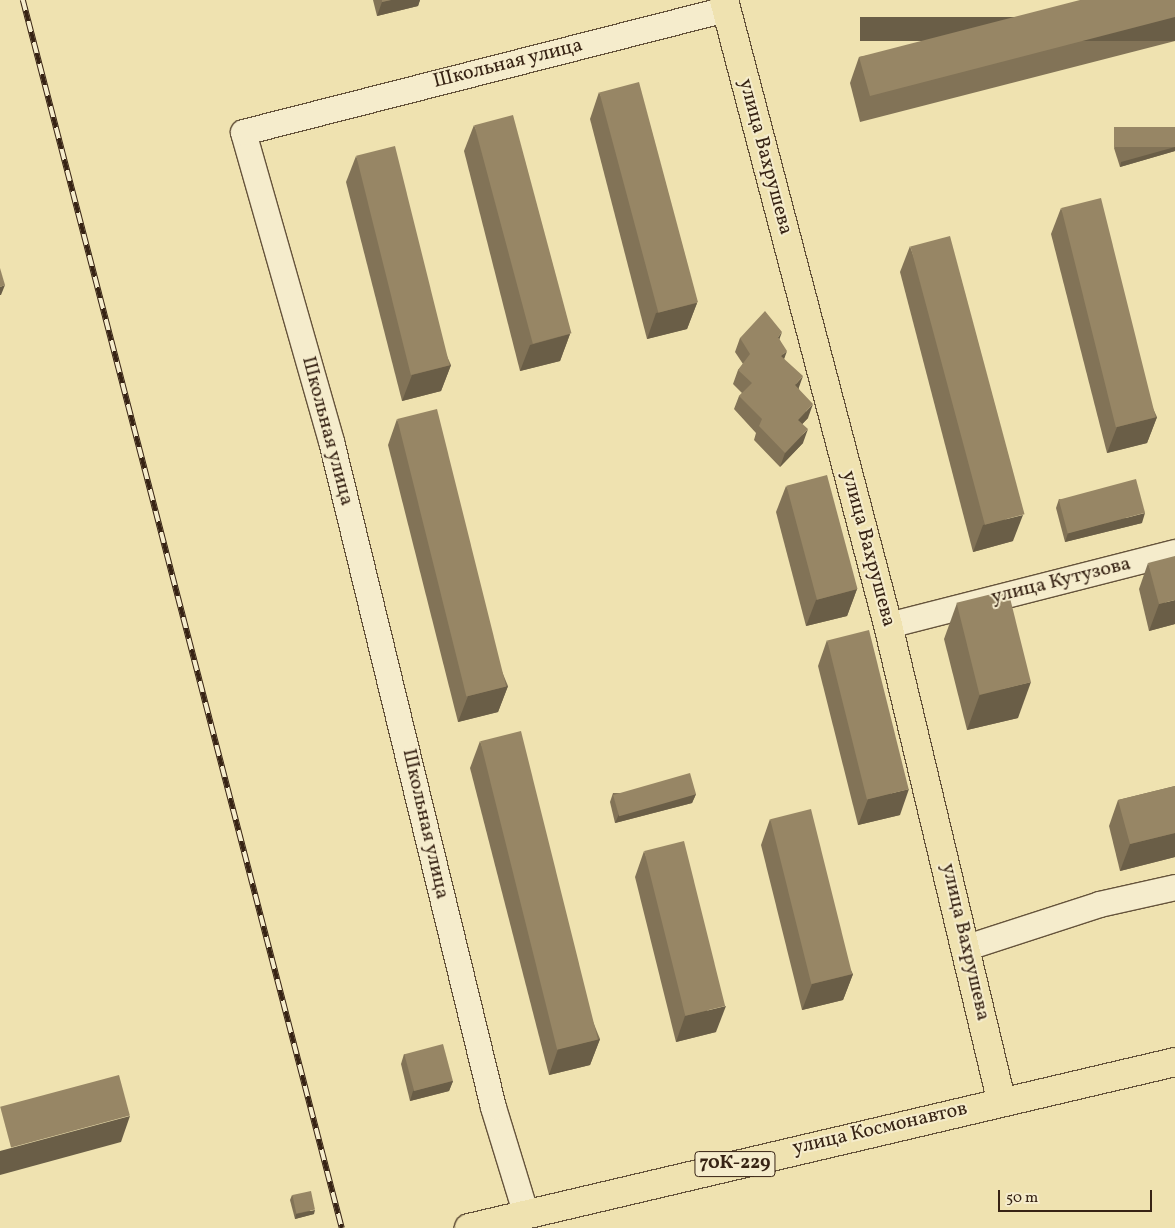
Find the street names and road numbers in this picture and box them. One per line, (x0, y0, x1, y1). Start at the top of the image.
street label: Школьная улица (430, 34, 586, 94)
street label: улица Вахрушева (733, 76, 797, 238)
street label: Школьная улица (295, 353, 359, 509)
street label: улица Вахрушева (836, 468, 900, 630)
street label: улица Кутузова (989, 552, 1133, 610)
street label: Школьная улица (396, 746, 454, 902)
street label: улица Вахрушева (935, 861, 995, 1023)
street label: улица Космонавтов (790, 1097, 970, 1161)
road number: 70К-229 (694, 1148, 776, 1180)

